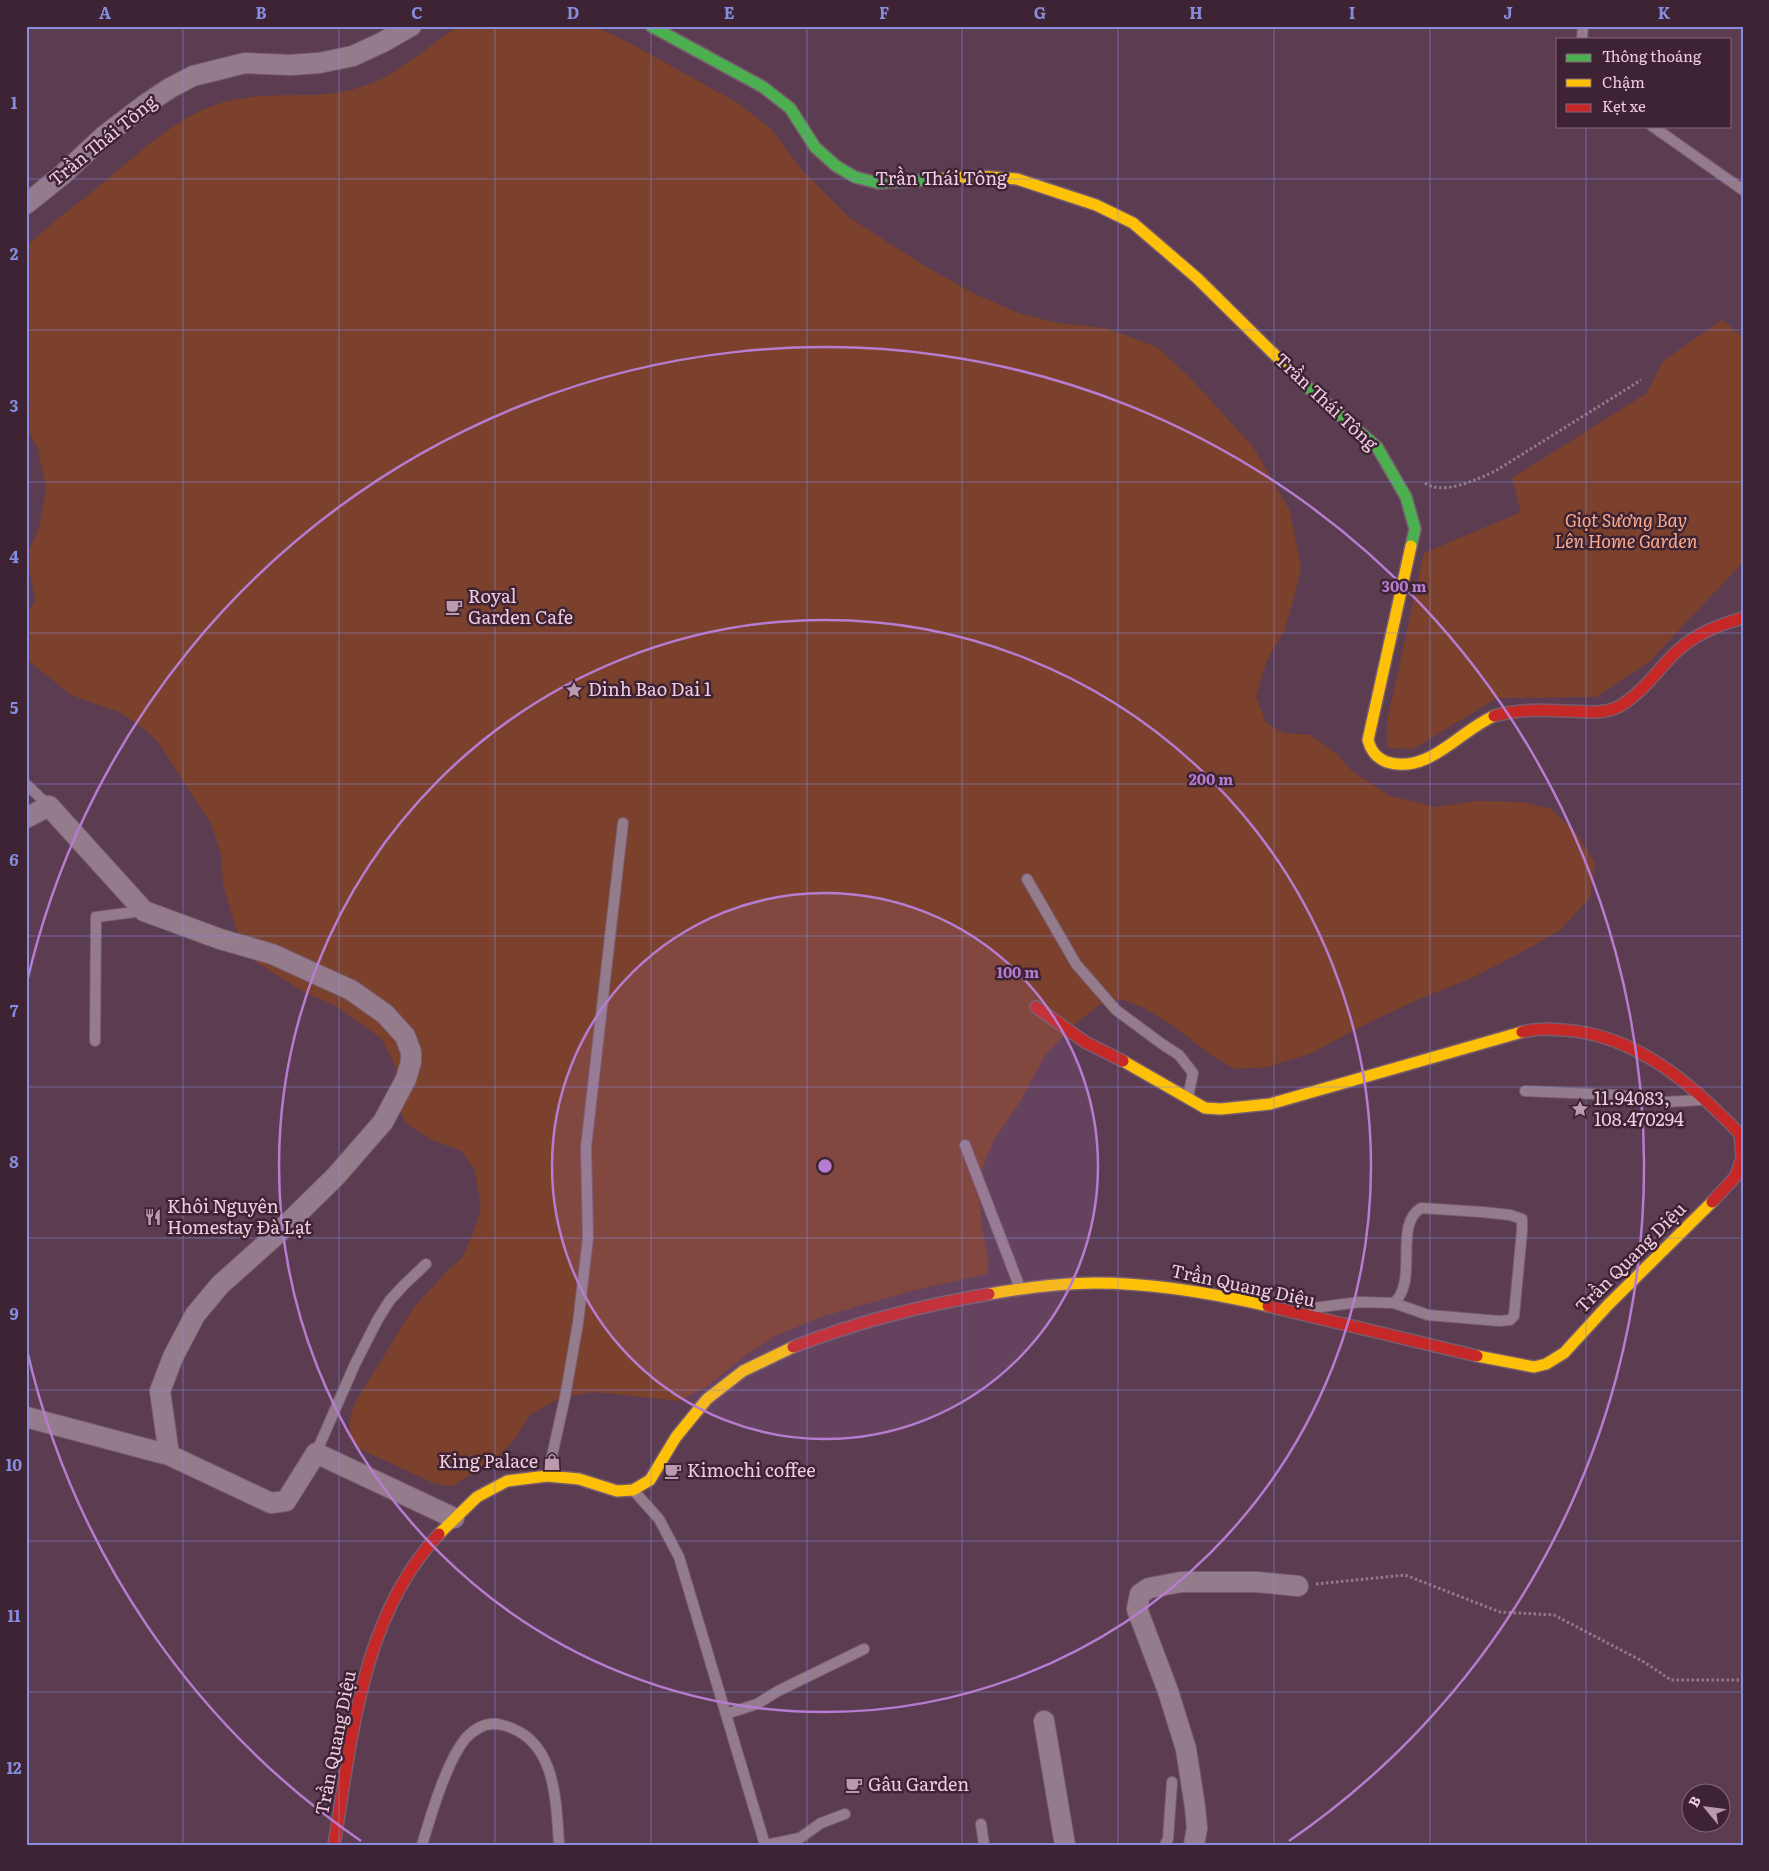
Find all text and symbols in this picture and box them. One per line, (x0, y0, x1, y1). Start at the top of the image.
text: A (99, 0, 111, 24)
text: B (255, 0, 267, 24)
text: C (411, 0, 423, 24)
text: D (567, 0, 579, 24)
text: E (724, 0, 735, 24)
text: F (879, 0, 889, 24)
text: G (1034, 0, 1046, 24)
text: H (1189, 0, 1203, 24)
text: I (1349, 0, 1355, 24)
text: J (1503, 0, 1513, 24)
text: K (1658, 0, 1671, 24)
legend (1556, 38, 1732, 128)
text: Thông thoáng (1602, 44, 1702, 67)
text: Chậm (1602, 70, 1645, 93)
street label: Trần Thái Tông (42, 87, 163, 192)
text: 1 (11, 90, 18, 114)
text: Kẹt xe (1602, 94, 1646, 117)
street label: Trần Thái Tông (875, 164, 1008, 191)
text: 2 (10, 241, 19, 265)
street label: Trần Thái Tông (1269, 346, 1385, 457)
text: 3 (10, 393, 19, 417)
park label: Giọt Sương Bay Lên Home Garden (1554, 506, 1698, 554)
text: 4 (9, 544, 19, 568)
text: 300 m (1382, 574, 1426, 597)
place label: Royal Garden Cafe (468, 582, 573, 630)
cafe icon: Royal Garden Cafe (444, 597, 464, 617)
place label: Dinh Bao Dai 1 (588, 675, 711, 702)
place icon: Dinh Bao Dai 1 (564, 680, 584, 700)
text: 5 (10, 695, 19, 719)
text: 200 m (1189, 767, 1233, 790)
text: 6 (9, 847, 19, 871)
text: 100 m (997, 960, 1039, 983)
text: 7 (10, 998, 19, 1022)
place label: 11.94083, 108.470294 (1594, 1084, 1684, 1132)
place icon: 11.94083, 108.470294 (1570, 1099, 1590, 1119)
text: 8 (9, 1149, 19, 1173)
centre of rings (816, 1157, 834, 1175)
place label: Khôi Nguyên Homestay Đà Lạt (167, 1192, 312, 1240)
street label: Trần Quang Diệu (1568, 1195, 1691, 1318)
restaurant icon: Khôi Nguyên Homestay Đà Lạt (143, 1207, 163, 1227)
street label: Trần Quang Diệu (1169, 1256, 1318, 1313)
text: 9 (9, 1301, 19, 1325)
place label: King Palace (438, 1447, 538, 1474)
text: 10 (6, 1452, 22, 1476)
shop icon: King Palace (542, 1452, 562, 1472)
place label: Kimochi coffee (687, 1456, 816, 1483)
cafe icon: Kimochi coffee (663, 1461, 683, 1481)
text: 11 (7, 1603, 21, 1627)
street label: Trần Quang Diệu (307, 1668, 362, 1817)
text: 12 (6, 1755, 22, 1779)
place label: Gâu Garden (868, 1770, 969, 1797)
cafe icon: Gâu Garden (844, 1775, 864, 1795)
north arrow (1682, 1784, 1732, 1834)
text: B (1683, 1792, 1705, 1810)

